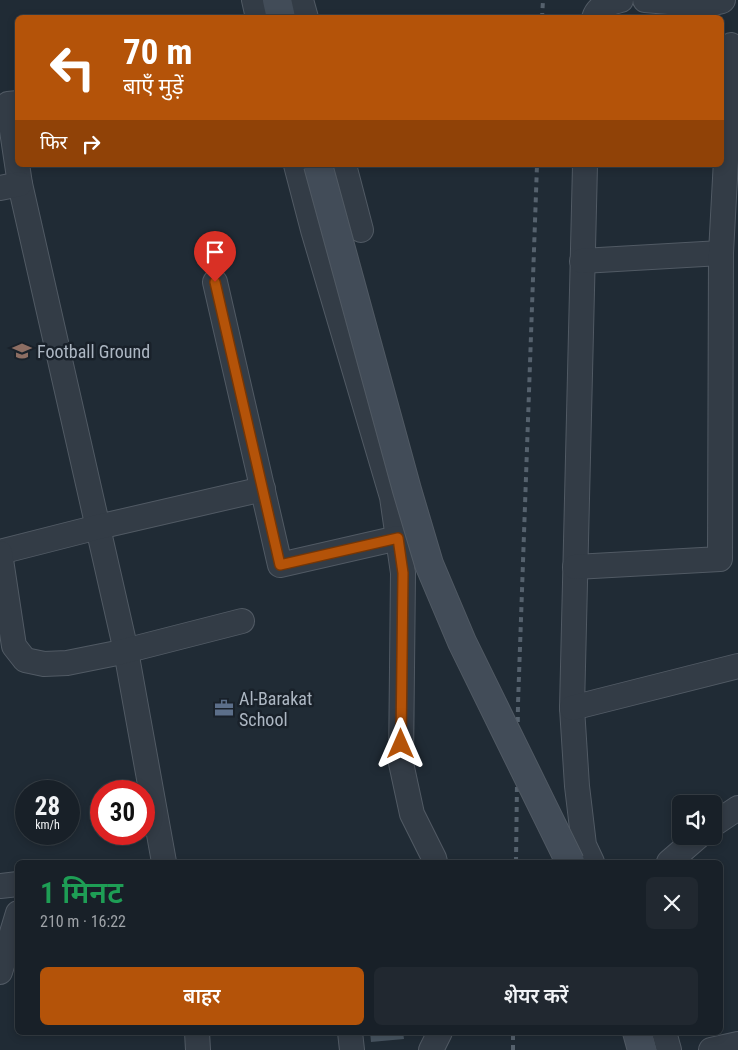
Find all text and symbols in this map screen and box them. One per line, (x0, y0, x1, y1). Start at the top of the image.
text: 70 m (123, 32, 192, 73)
icon: left (40, 35, 105, 100)
text: बाएँ मुड़ें (123, 74, 183, 99)
icon: right (77, 130, 105, 158)
text: फिर (40, 131, 67, 154)
pin (194, 231, 236, 282)
icon: arrive (201, 238, 229, 266)
school or university icon: Football Ground (11, 340, 33, 362)
place label: Football Ground (37, 341, 150, 362)
place label: Al-Barakat School (239, 688, 312, 730)
office icon: Al-Barakat School (213, 697, 235, 719)
position arrow (374, 717, 426, 769)
speed limit sign: 30 (90, 780, 155, 845)
text: 28 (35, 792, 60, 821)
map controls (672, 795, 722, 845)
button: sound (672, 795, 722, 845)
text: km/h (35, 818, 60, 832)
text: 1 मिनट (40, 875, 123, 910)
button: close (646, 877, 698, 929)
text: 210 m · 16:22 (40, 912, 126, 931)
button: बाहर (40, 967, 364, 1025)
button: शेयर करें (374, 967, 698, 1025)

